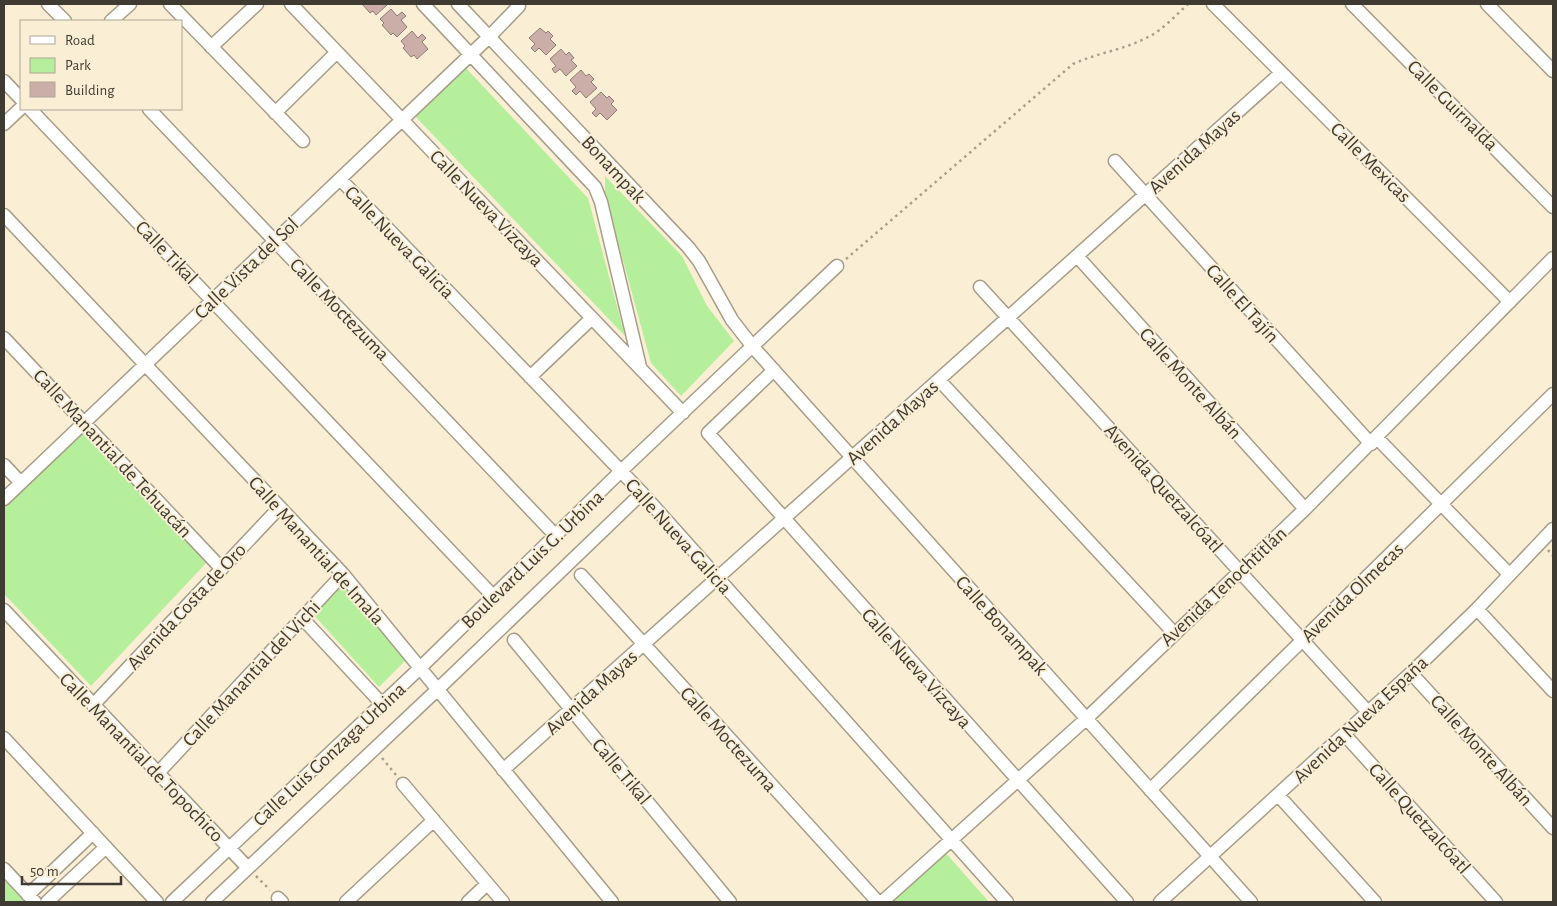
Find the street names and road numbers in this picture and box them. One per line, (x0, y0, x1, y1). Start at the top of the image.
street label: Calle Guirnalda (1403, 56, 1502, 155)
street label: Avenida Mayas (1145, 105, 1244, 198)
street label: Calle Mexicas (1326, 119, 1414, 207)
street label: Bonampak (577, 132, 649, 207)
street label: Calle Nueva Vizcaya (426, 146, 547, 271)
street label: Calle Nueva Galicia (341, 182, 458, 303)
street label: Calle Vista del Sol (191, 214, 303, 323)
street label: Calle Tikal (131, 217, 201, 288)
street label: Calle Moctezuma (286, 255, 393, 365)
street label: Calle El Tajín (1202, 261, 1283, 347)
street label: Calle Monte Albán (1135, 324, 1245, 443)
street label: Calle Manantial de Tehuacán (29, 366, 195, 542)
street label: Avenida Mayas (843, 376, 942, 469)
street label: Avenida Quetzalcóatl (1100, 420, 1226, 557)
street label: Calle Manantial de Imala (244, 472, 388, 629)
street label: Calle Nueva Galicia (621, 475, 735, 598)
street label: Boulevard Luis G. Urbina (458, 487, 608, 633)
street label: Avenida Tenochtitlán (1157, 523, 1291, 650)
street label: Avenida Olmecas (1298, 539, 1408, 646)
street label: Avenida Costa de Oro (123, 540, 250, 674)
street label: Calle Bonampak (952, 572, 1051, 679)
street label: Calle Manantial del Vichi (179, 597, 324, 751)
street label: Calle Nueva Vizcaya (857, 605, 975, 732)
street label: Avenida Mayas (542, 646, 641, 739)
street label: Avenida Nueva España (1290, 652, 1432, 787)
street label: Calle Manantial de Topochico (55, 669, 227, 846)
street label: Calle Luis Gonzaga Urbina (250, 679, 410, 830)
street label: Calle Moctezuma (676, 683, 780, 796)
street label: Calle Monte Albán (1426, 691, 1536, 810)
street label: Calle Tikal (588, 735, 654, 809)
street label: Calle Quetzalcóatl (1365, 760, 1474, 878)

